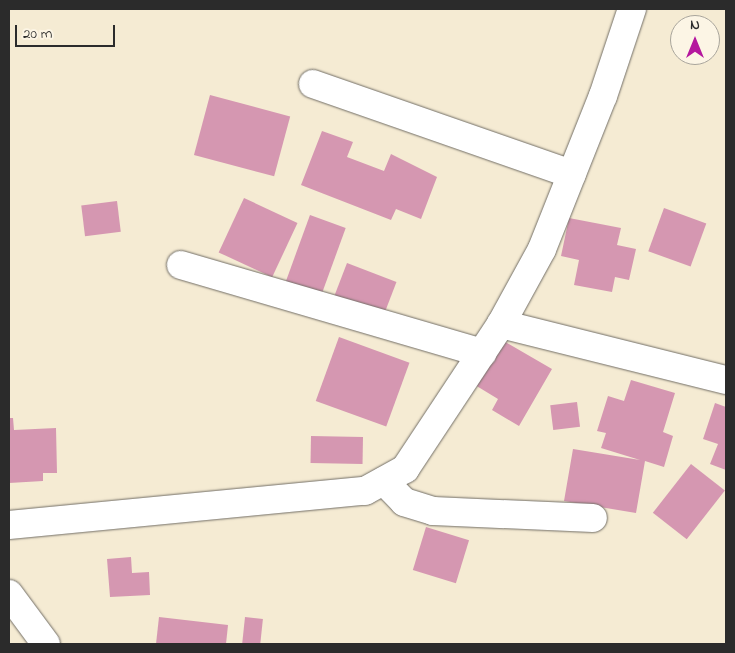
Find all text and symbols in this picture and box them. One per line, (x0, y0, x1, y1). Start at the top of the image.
scale bar (18, 15, 118, 47)
north arrow (670, 15, 720, 65)
text: N (690, 15, 700, 36)
text: 20 m (23, 23, 52, 45)

